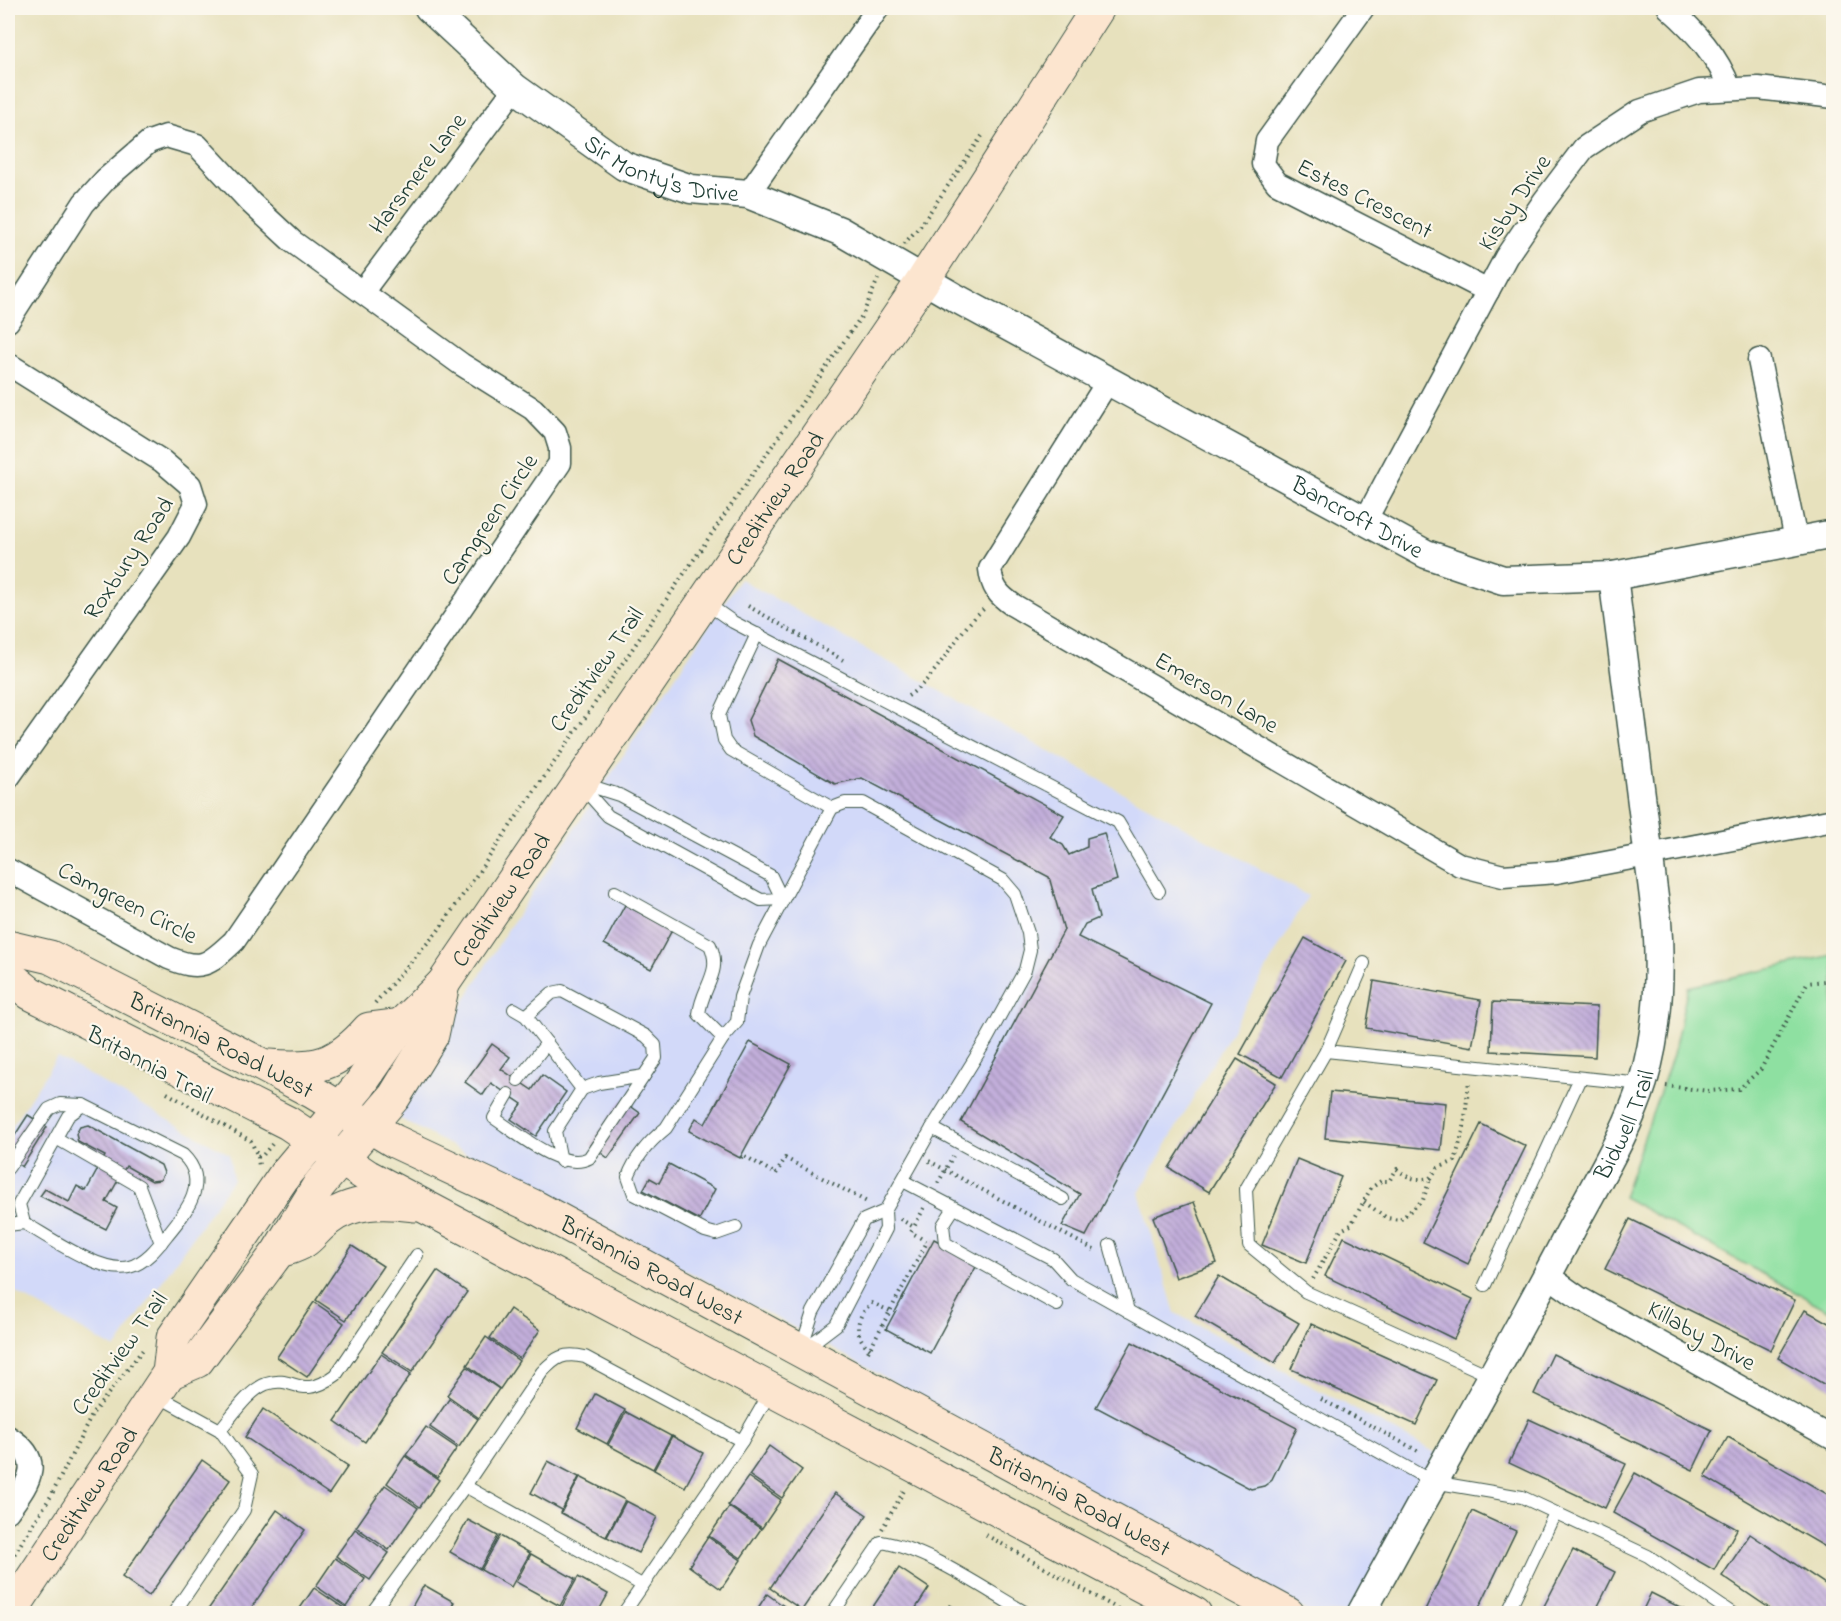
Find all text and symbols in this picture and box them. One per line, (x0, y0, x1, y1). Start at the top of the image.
street label: Harsmere Lane (362, 106, 477, 243)
street label: Sir Monty's Drive (575, 127, 740, 213)
street label: Kisby Drive (1471, 148, 1562, 259)
street label: Estes Crescent (1290, 151, 1438, 250)
street label: Creditview Road (718, 425, 835, 574)
street label: Camgreen Circle (434, 447, 548, 593)
street label: Bancroft Drive (1283, 468, 1429, 569)
street label: Roxbury Road (76, 490, 185, 629)
street label: Creditview Trail (542, 601, 654, 740)
street label: Emerson Lane (1147, 644, 1285, 744)
street label: Creditview Road (444, 826, 561, 975)
street label: Camgreen Circle (51, 854, 203, 955)
street label: Britannia Road West (121, 984, 319, 1109)
street label: Britannia Trail (79, 1018, 218, 1114)
street label: Bidwell Trail (1586, 1066, 1666, 1188)
street label: Britannia Road West (552, 1208, 749, 1336)
street label: Creditview Trail (64, 1285, 178, 1424)
street label: Killaby Drive (1640, 1293, 1762, 1382)
street label: Creditview Road (33, 1420, 149, 1570)
street label: Britannia Road West (979, 1439, 1176, 1567)

